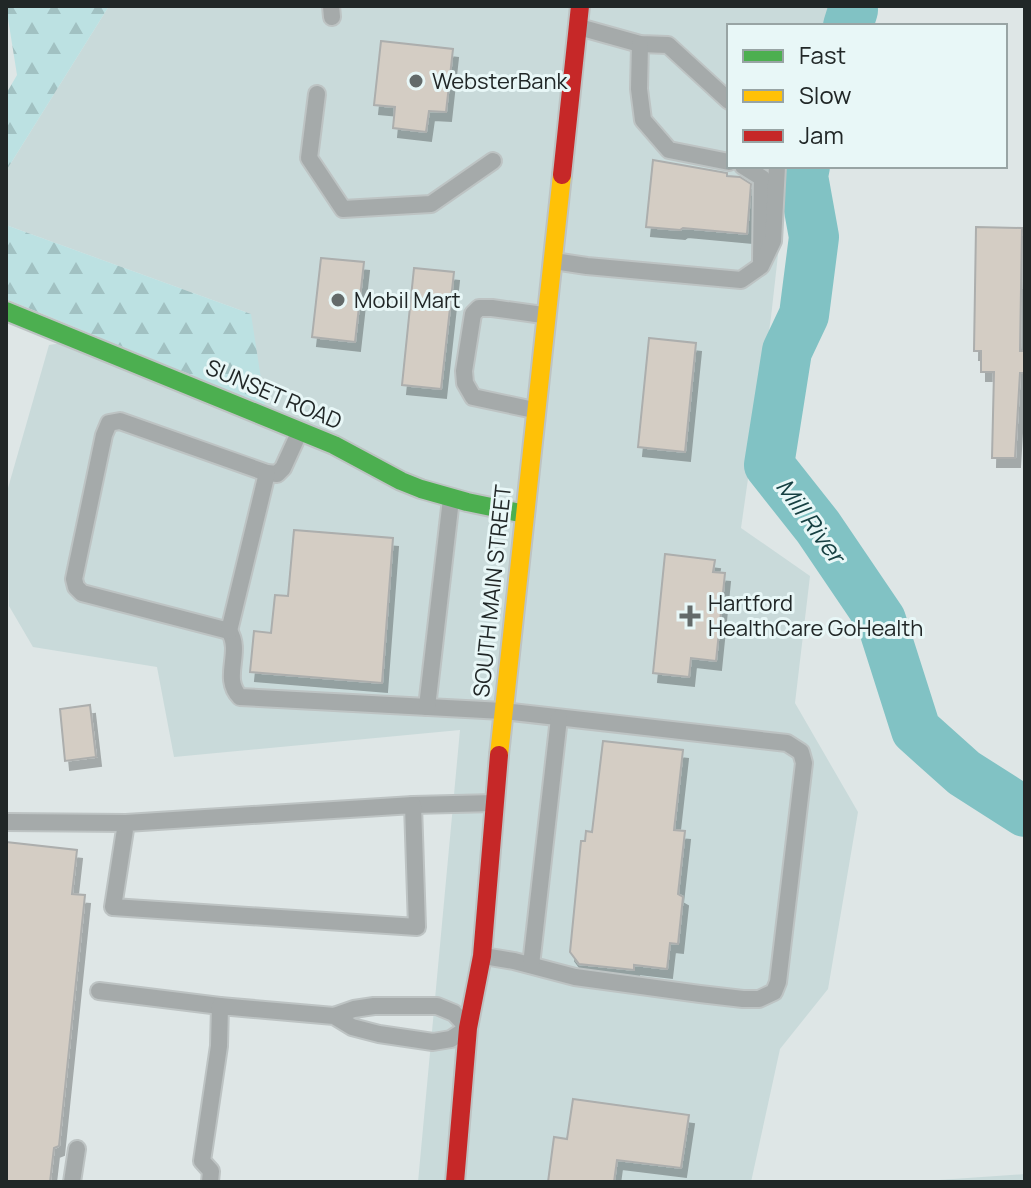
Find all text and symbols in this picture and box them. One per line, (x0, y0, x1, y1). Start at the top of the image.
legend (727, 24, 1007, 168)
text: Fast (799, 38, 846, 71)
place label: WebsterBank (432, 66, 569, 96)
marker: WebsterBank (407, 72, 425, 90)
text: Slow (799, 78, 852, 111)
text: Jam (799, 118, 844, 151)
place label: Mobil Mart (354, 285, 461, 315)
marker: Mobil Mart (329, 291, 347, 309)
street label: SUNSET ROAD (201, 352, 347, 436)
water label: Mill River (769, 471, 855, 572)
street label: SOUTH MAIN STREET (466, 483, 518, 699)
place label: Hartford HealthCare GoHealth (708, 588, 923, 643)
marker: Hartford HealthCare GoHealth (679, 605, 701, 627)

